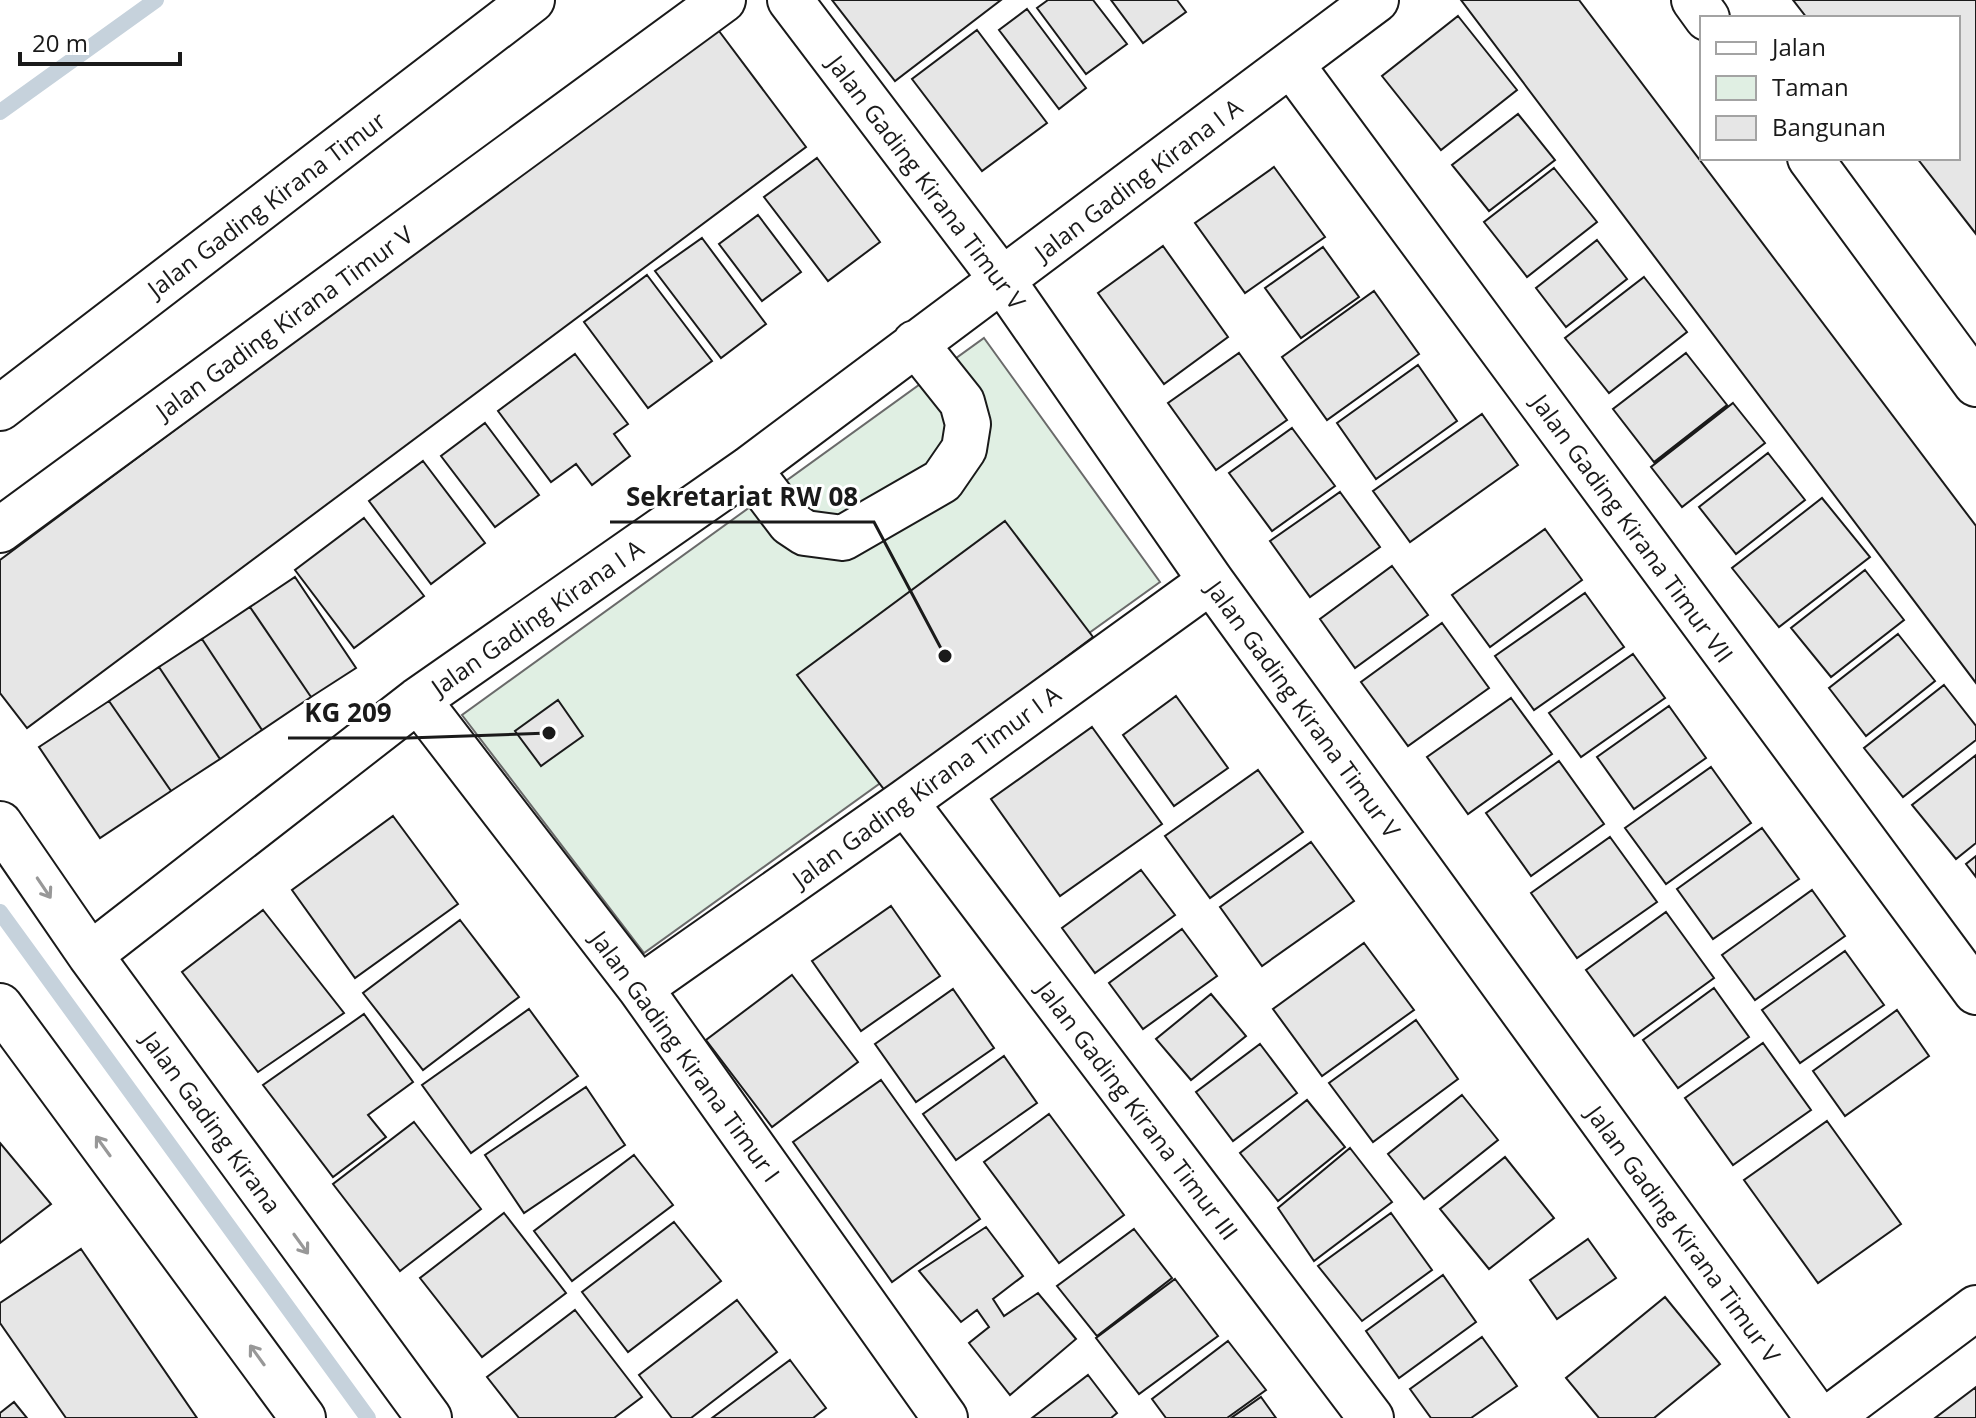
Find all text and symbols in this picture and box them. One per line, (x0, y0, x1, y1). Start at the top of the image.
scale bar (20, 16, 180, 66)
legend (1700, 16, 1960, 160)
text: 20 m (32, 26, 88, 59)
text: Jalan (1770, 30, 1826, 63)
street label: Jalan Gading Kirana Timur V (819, 47, 1034, 316)
text: Taman (1772, 70, 1849, 103)
street label: Jalan Gading Kirana I A (1026, 90, 1249, 269)
street label: Jalan Gading Kirana Timur (139, 103, 392, 306)
text: Bangunan (1772, 110, 1886, 143)
street label: Jalan Gading Kirana Timur V (147, 217, 420, 428)
street label: Jalan Gading Kirana Timur VII (1523, 386, 1742, 669)
callout: Sekretariat RW 08 (610, 472, 874, 522)
text: Sekretariat RW 08 (626, 478, 858, 514)
street label: Jalan Gading Kirana I A (423, 531, 650, 704)
street label: Jalan Gading Kirana Timur V (1198, 572, 1409, 845)
street label: Jalan Gading Kirana Timur I A (784, 677, 1068, 896)
callout: KG 209 (288, 688, 408, 738)
text: KG 209 (304, 694, 392, 730)
one-way arrow (36, 877, 52, 899)
street label: Jalan Gading Kirana Timur I (582, 922, 788, 1188)
street label: Jalan Gading Kirana Timur III (1028, 972, 1246, 1246)
street label: Jalan Gading Kirana (134, 1023, 289, 1220)
street label: Jalan Gading Kirana Timur V (1578, 1097, 1789, 1370)
one-way arrow (94, 1135, 111, 1157)
one-way arrow (293, 1233, 310, 1254)
one-way arrow (248, 1345, 265, 1366)

